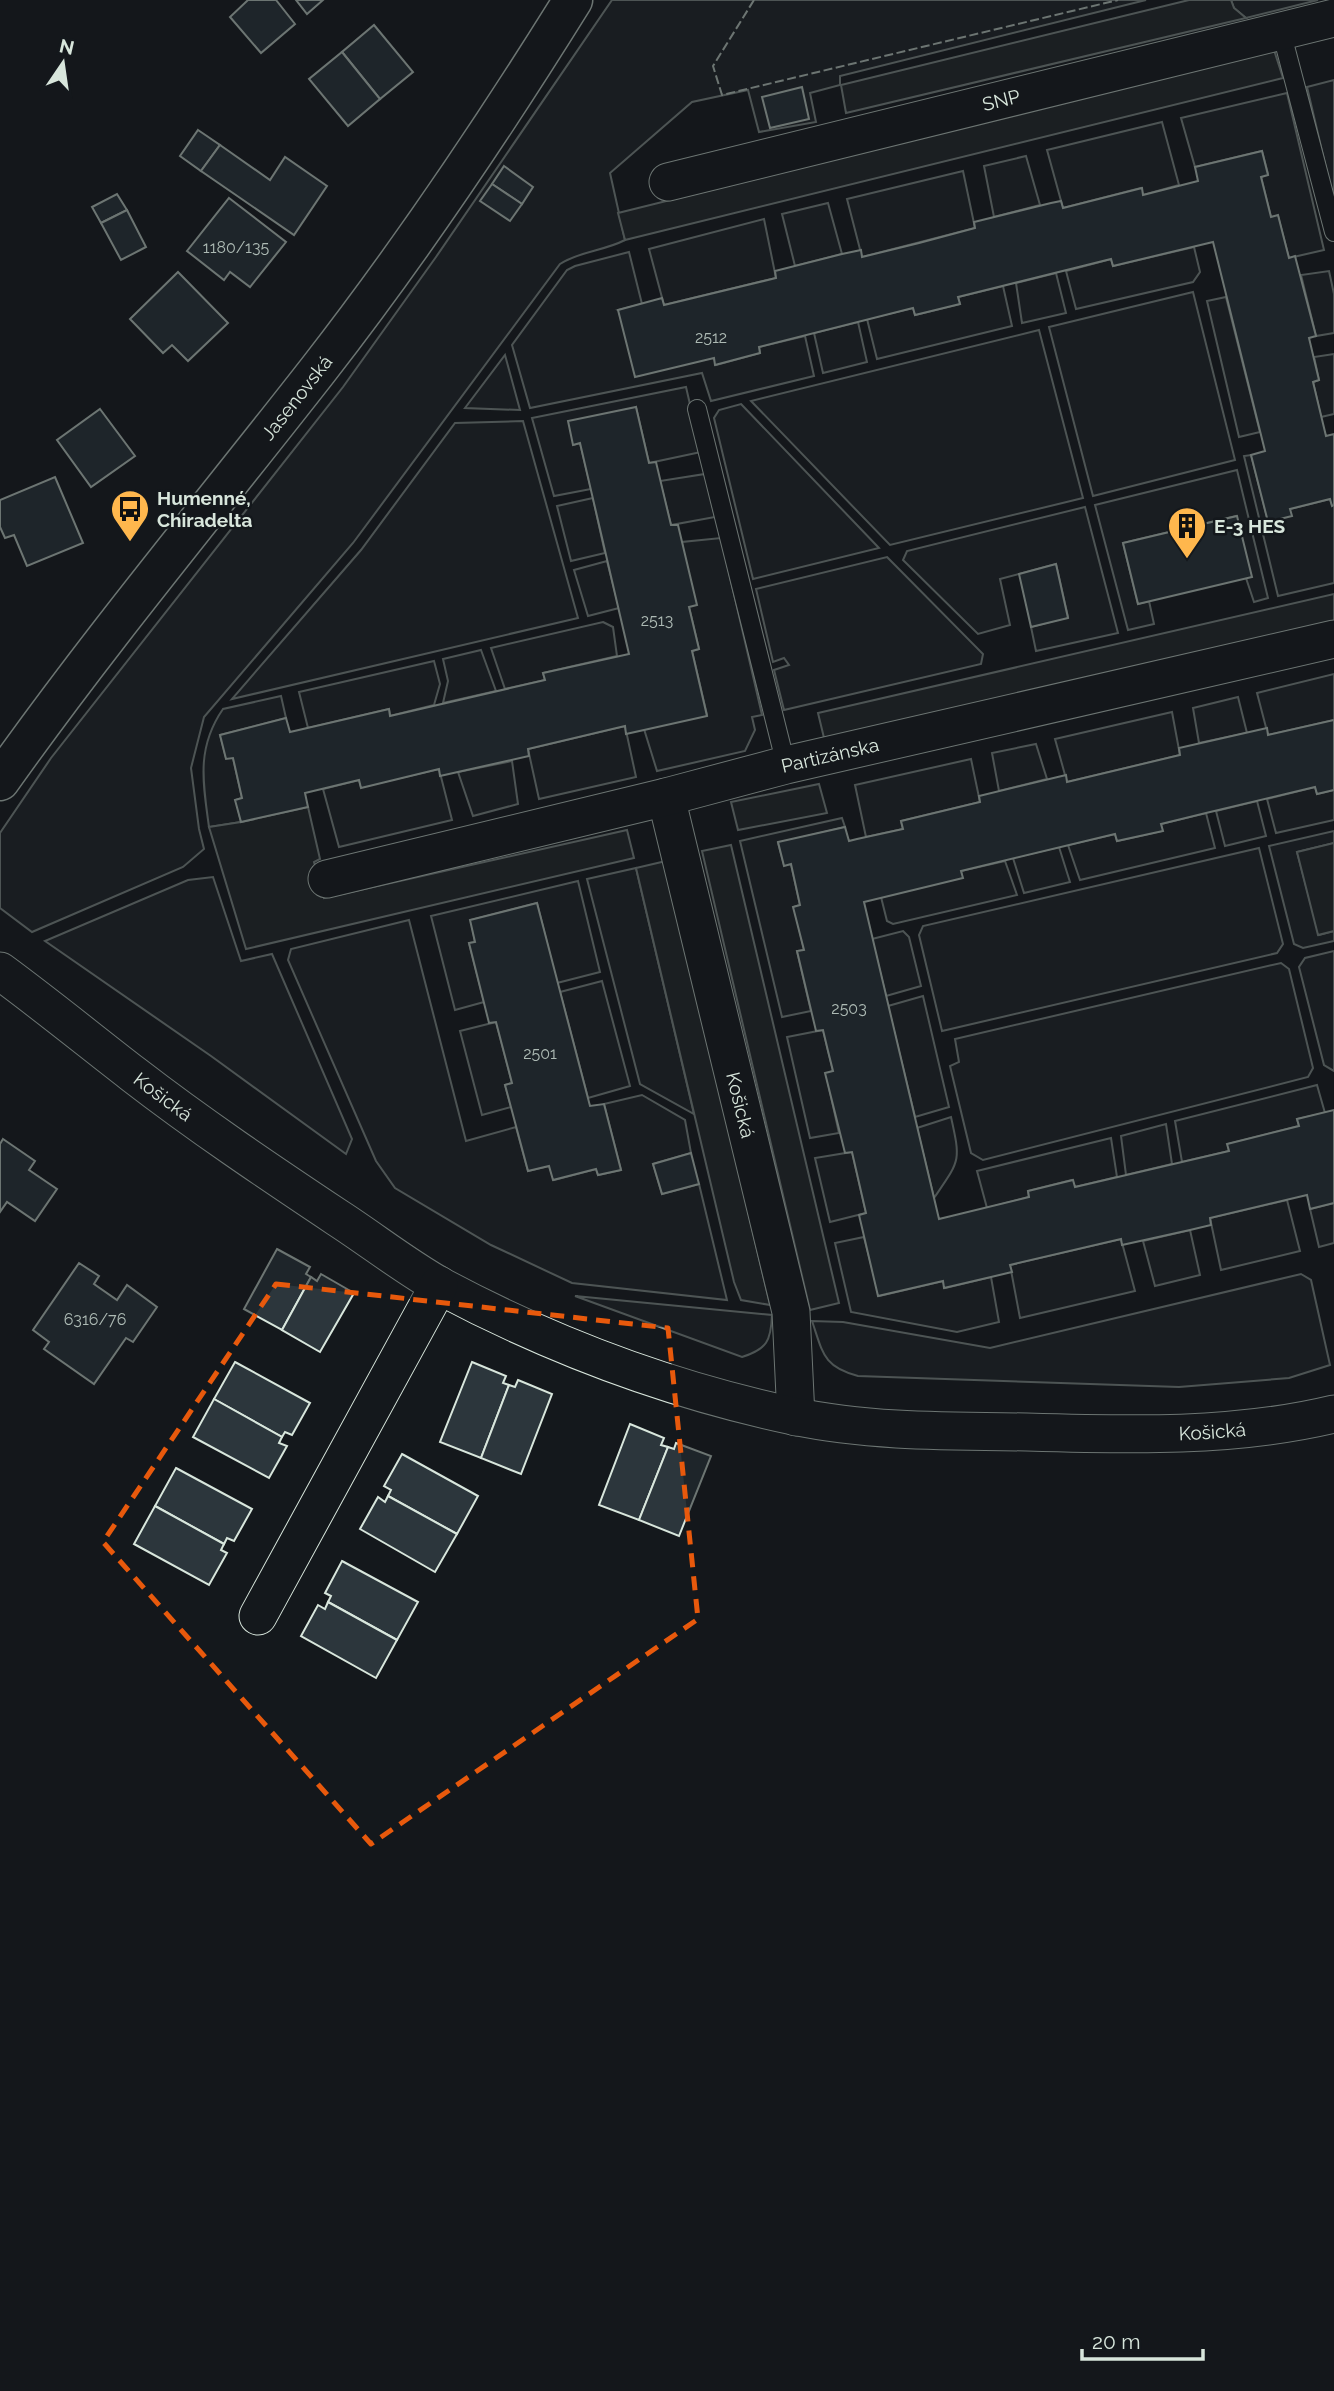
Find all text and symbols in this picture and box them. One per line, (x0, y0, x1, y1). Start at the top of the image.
north arrow (28, 28, 98, 98)
text: N (57, 34, 76, 59)
street label: SNP (980, 85, 1022, 115)
house number: 1180/135 (203, 238, 269, 257)
house number: 2512 (695, 328, 727, 347)
street label: Jasenovská (257, 351, 336, 444)
place label: Humenné, Chiradelta (157, 487, 252, 531)
bus stop icon: Humenné, Chiradelta (109, 488, 151, 543)
building icon: E-3 HES (1166, 505, 1208, 560)
place label: E-3 HES (1214, 515, 1286, 537)
house number: 2513 (641, 611, 673, 630)
street label: Partizánska (779, 733, 881, 777)
house number: 2503 (831, 999, 867, 1018)
house number: 2501 (523, 1044, 557, 1063)
street label: Košická (130, 1068, 197, 1126)
street label: Košická (722, 1070, 759, 1140)
house number: 6316/76 (64, 1310, 126, 1329)
street label: Košická (1178, 1418, 1247, 1444)
scale bar (1082, 2318, 1203, 2362)
text: 20 m (1092, 2329, 1140, 2354)

